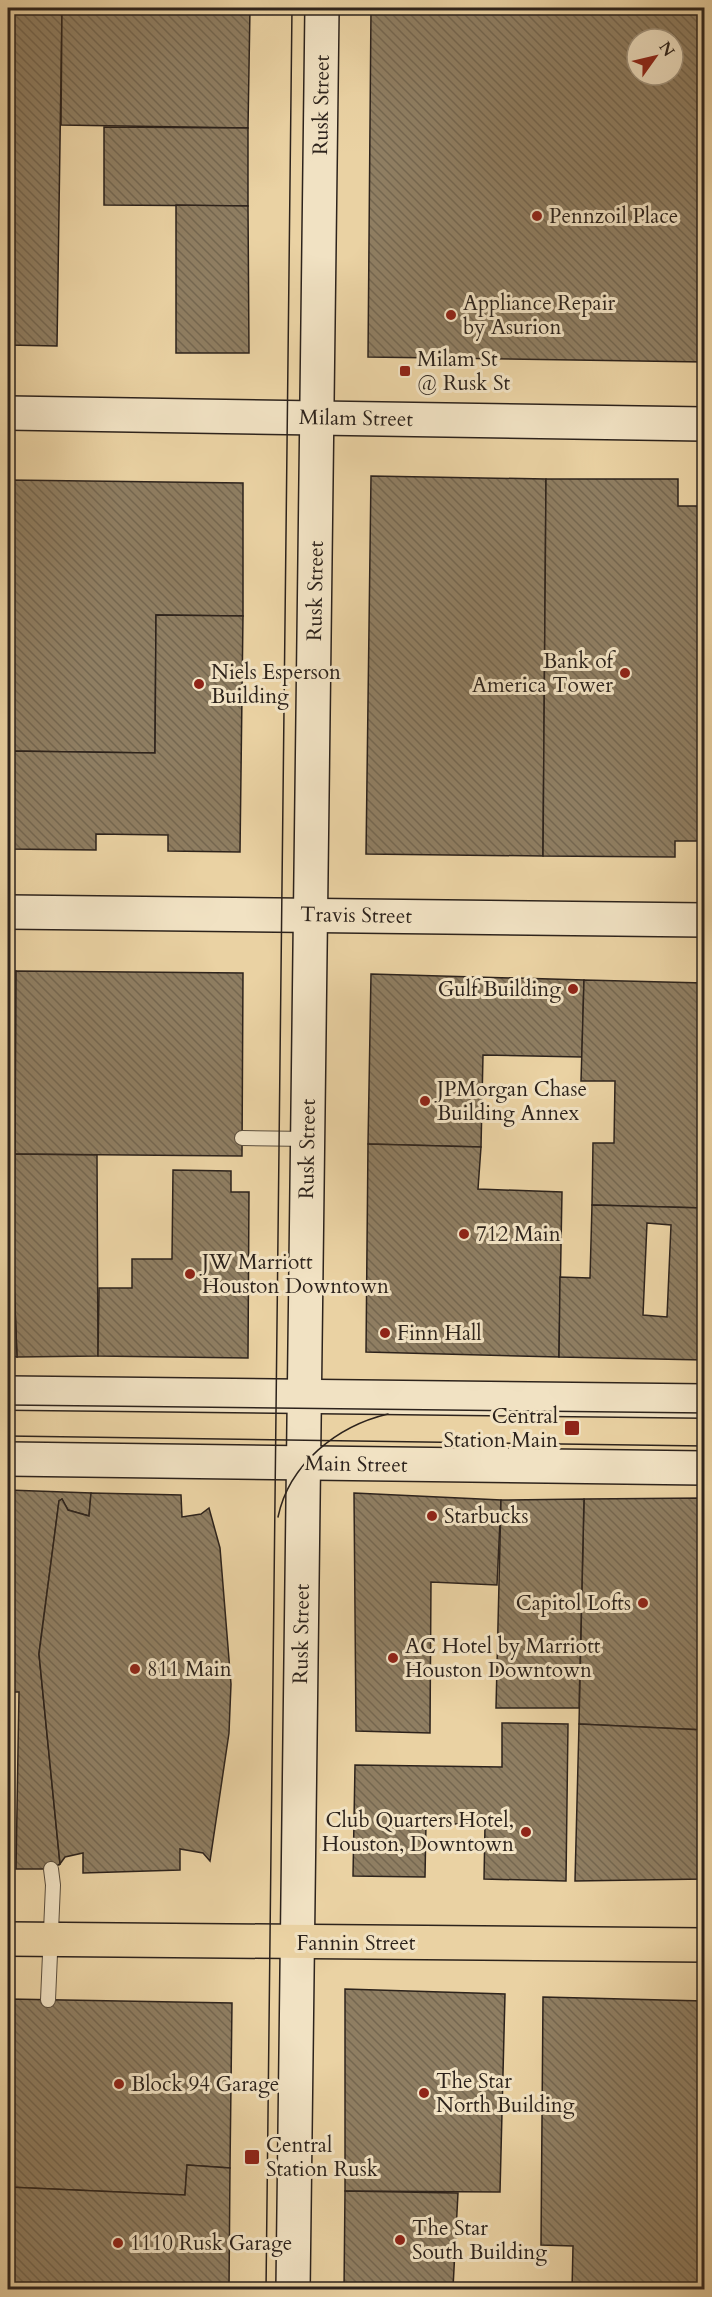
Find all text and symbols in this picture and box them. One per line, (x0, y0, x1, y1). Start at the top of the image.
north arrow (625, 27, 685, 87)
text: N (654, 37, 680, 61)
street label: Rusk Street (306, 54, 337, 156)
place label: Pennzoil Place (549, 202, 678, 231)
marker: Pennzoil Place (530, 209, 544, 223)
place label: Appliance Repair by Asurion (463, 289, 616, 342)
marker: Appliance Repair by Asurion (444, 308, 458, 322)
place label: Milam St @ Rusk St (417, 345, 511, 398)
marker: Milam St @ Rusk St (398, 364, 412, 378)
street label: Milam Street (299, 403, 414, 434)
street label: Rusk Street (300, 540, 331, 642)
place label: Bank of America Tower (472, 647, 617, 700)
place label: Niels Esperson Building (211, 658, 341, 711)
marker: Bank of America Tower (618, 666, 632, 680)
marker: Niels Esperson Building (192, 677, 206, 691)
street label: Travis Street (300, 900, 413, 931)
place label: Gulf Building (438, 975, 561, 1004)
marker: Gulf Building (566, 982, 580, 996)
place label: JPMorgan Chase Building Annex (434, 1075, 587, 1128)
marker: JPMorgan Chase Building Annex (418, 1094, 432, 1108)
street label: Rusk Street (292, 1098, 323, 1200)
place label: 712 Main (476, 1220, 561, 1249)
marker: 712 Main (457, 1227, 471, 1241)
place label: JW Marriott Houston Downtown (199, 1248, 389, 1301)
marker: JW Marriott Houston Downtown (183, 1267, 197, 1281)
place label: Finn Hall (397, 1319, 482, 1348)
marker: Finn Hall (378, 1326, 392, 1340)
place label: Central Station Main (444, 1402, 558, 1455)
marker: Central Station Main (563, 1419, 581, 1437)
street label: Main Street (304, 1449, 408, 1480)
place label: Starbucks (444, 1502, 529, 1531)
marker: Starbucks (425, 1509, 439, 1523)
street label: Rusk Street (286, 1583, 317, 1685)
place label: Capitol Lofts (516, 1589, 631, 1618)
marker: Capitol Lofts (636, 1596, 650, 1610)
place label: AC Hotel by Marriott Houston Downtown (405, 1632, 601, 1685)
marker: AC Hotel by Marriott Houston Downtown (386, 1651, 400, 1665)
place label: 811 Main (147, 1655, 232, 1684)
marker: 811 Main (128, 1662, 142, 1676)
place label: Club Quarters Hotel, Houston, Downtown (322, 1806, 514, 1859)
marker: Club Quarters Hotel, Houston, Downtown (519, 1825, 533, 1839)
street label: Fannin Street (297, 1929, 416, 1958)
place label: The Star North Building (436, 2067, 575, 2120)
place label: Block 94 Garage (131, 2070, 279, 2099)
marker: Block 94 Garage (112, 2077, 126, 2091)
marker: The Star North Building (417, 2086, 431, 2100)
place label: Central Station Rusk (266, 2131, 379, 2184)
marker: Central Station Rusk (243, 2148, 261, 2166)
place label: The Star South Building (412, 2214, 547, 2267)
place label: 1110 Rusk Garage (130, 2229, 292, 2258)
marker: The Star South Building (393, 2233, 407, 2247)
marker: 1110 Rusk Garage (111, 2236, 125, 2250)

